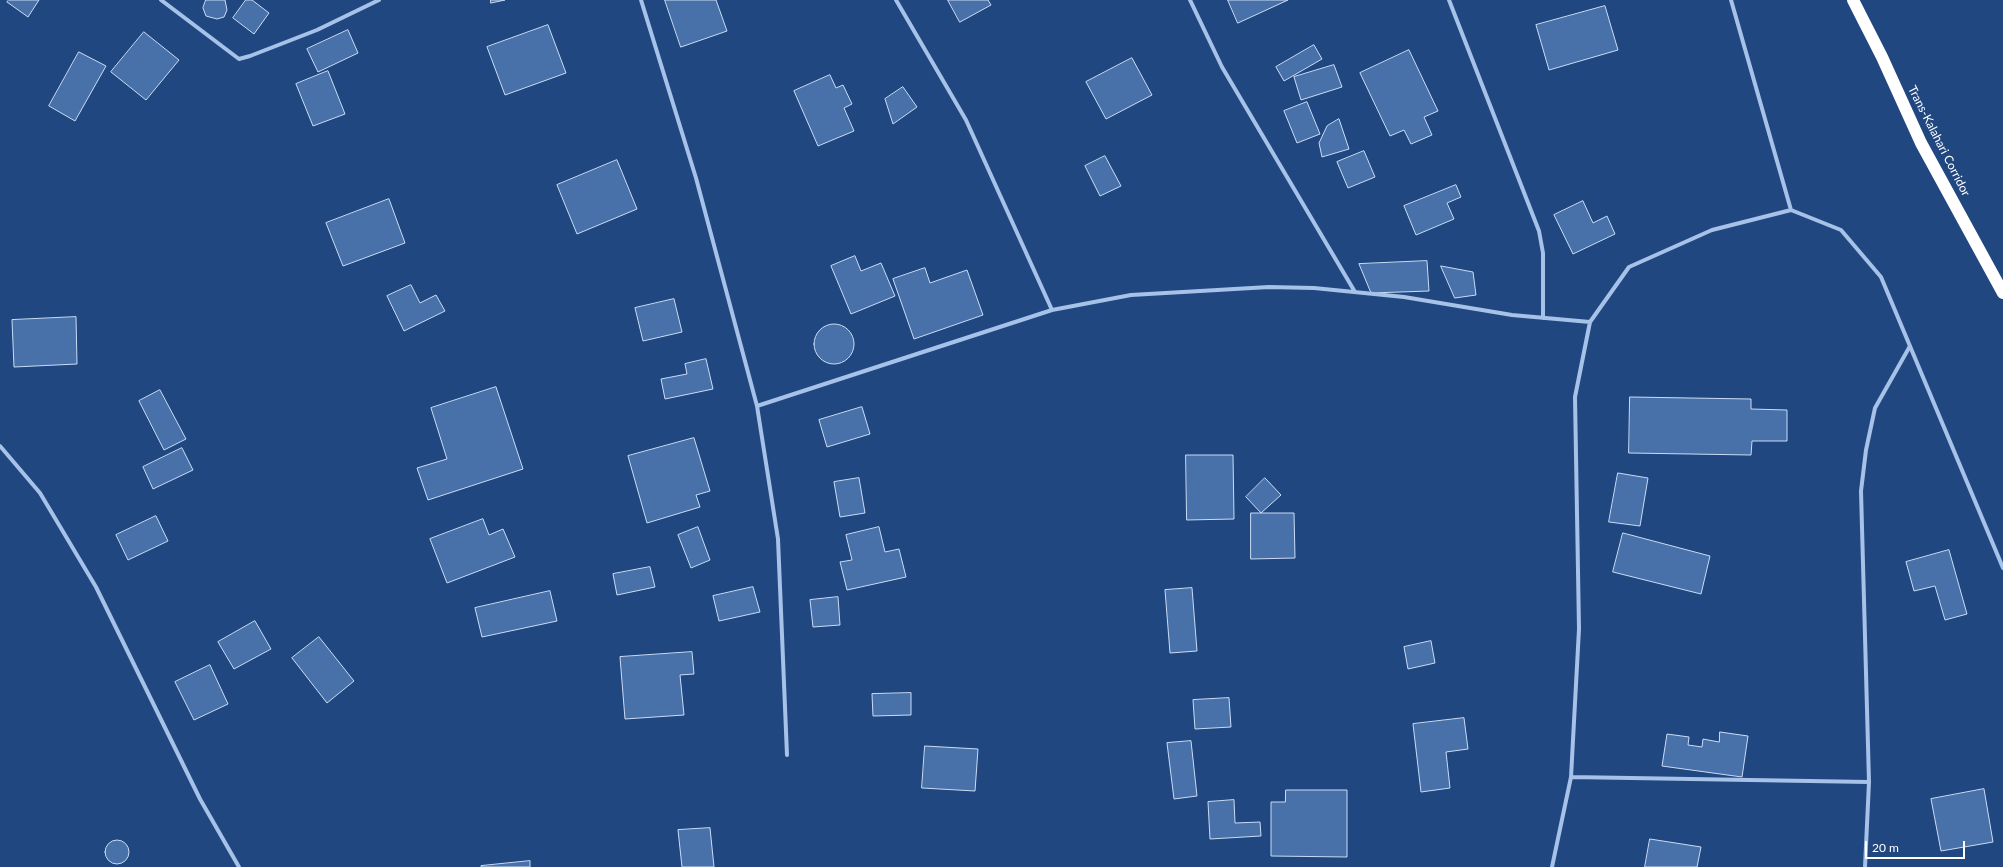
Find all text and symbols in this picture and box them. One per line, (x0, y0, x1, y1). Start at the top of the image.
street label: Trans-Kalahari Corridor (1905, 83, 1973, 199)
scale bar (1867, 833, 1967, 859)
text: 20 m (1872, 840, 1899, 855)

